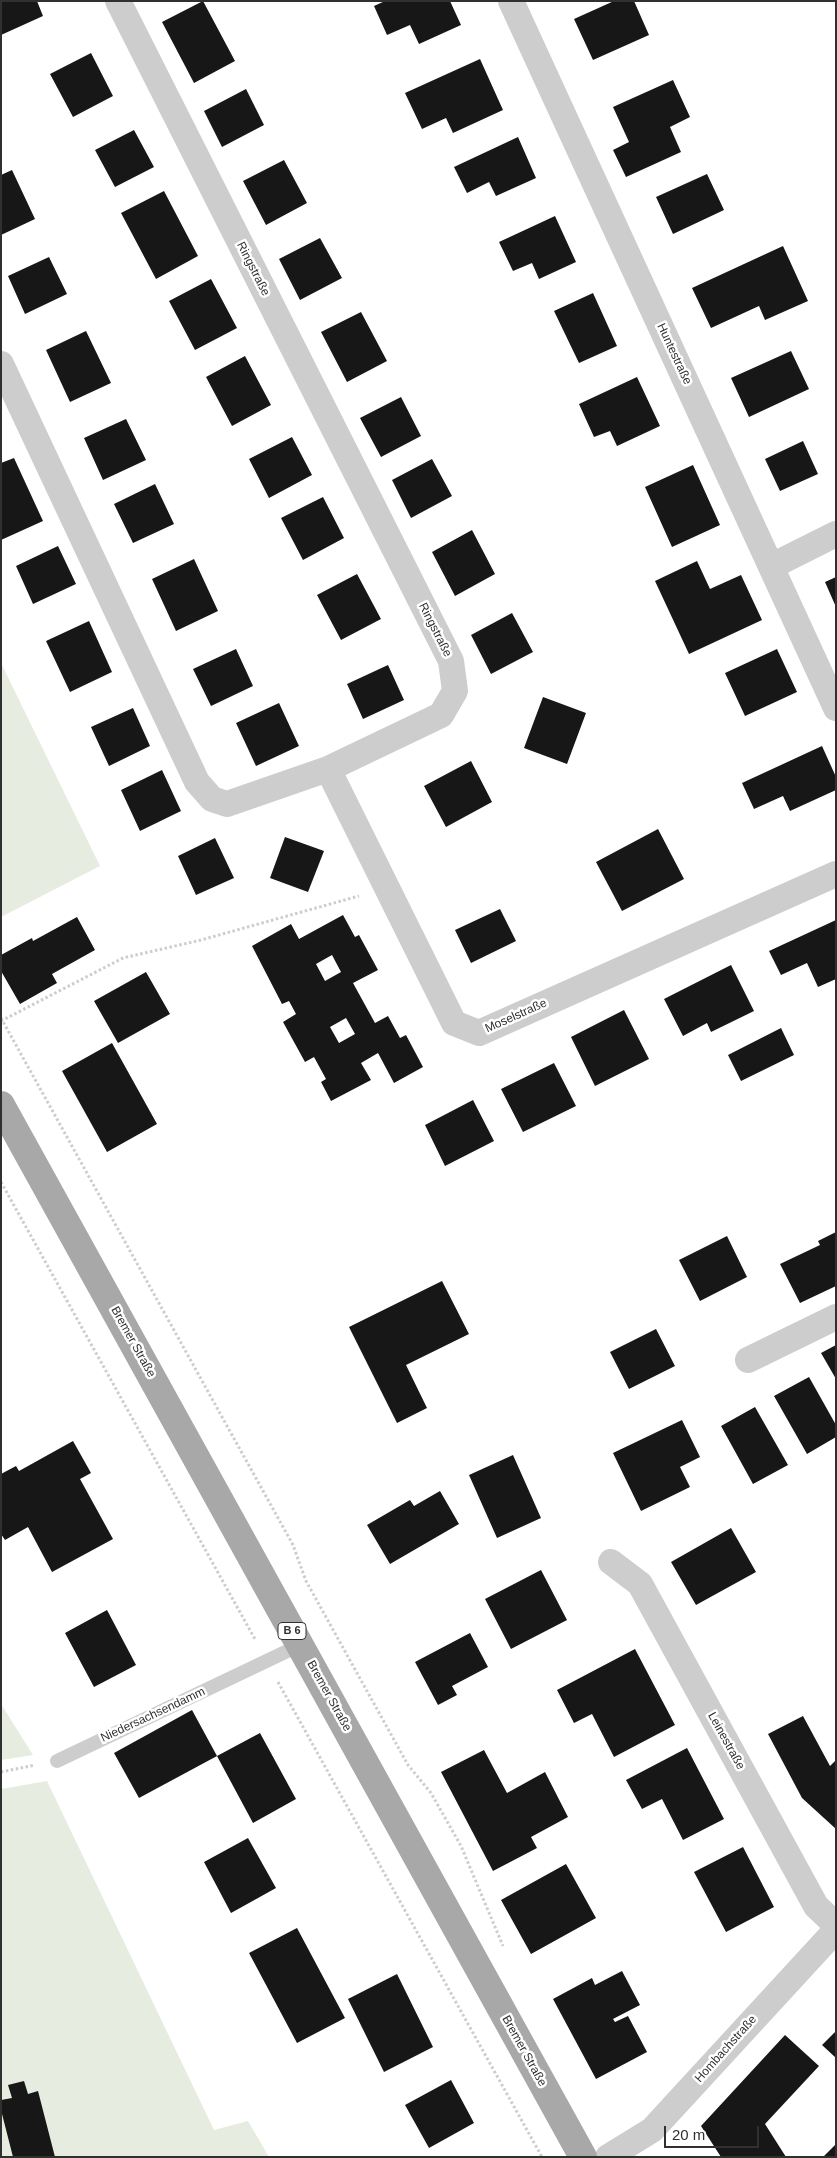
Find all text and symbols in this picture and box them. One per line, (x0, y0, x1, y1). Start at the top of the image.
street label: Ringstraße (233, 240, 273, 298)
street label: Huntestraße (654, 321, 694, 387)
street label: Ringstraße (415, 601, 455, 659)
street label: Moselstraße (483, 996, 549, 1036)
street label: Bremer Straße (108, 1304, 158, 1380)
road number: B 6 (278, 1622, 306, 1640)
street label: Bremer Straße (304, 1658, 354, 1734)
street label: Niedersachsendamm (99, 1685, 207, 1745)
street label: Leinestraße (704, 1710, 748, 1772)
street label: Hombachstraße (692, 2012, 760, 2086)
street label: Bremer Straße (499, 2013, 549, 2089)
scale bar (667, 2116, 762, 2148)
text: 20 m (672, 2126, 705, 2143)

